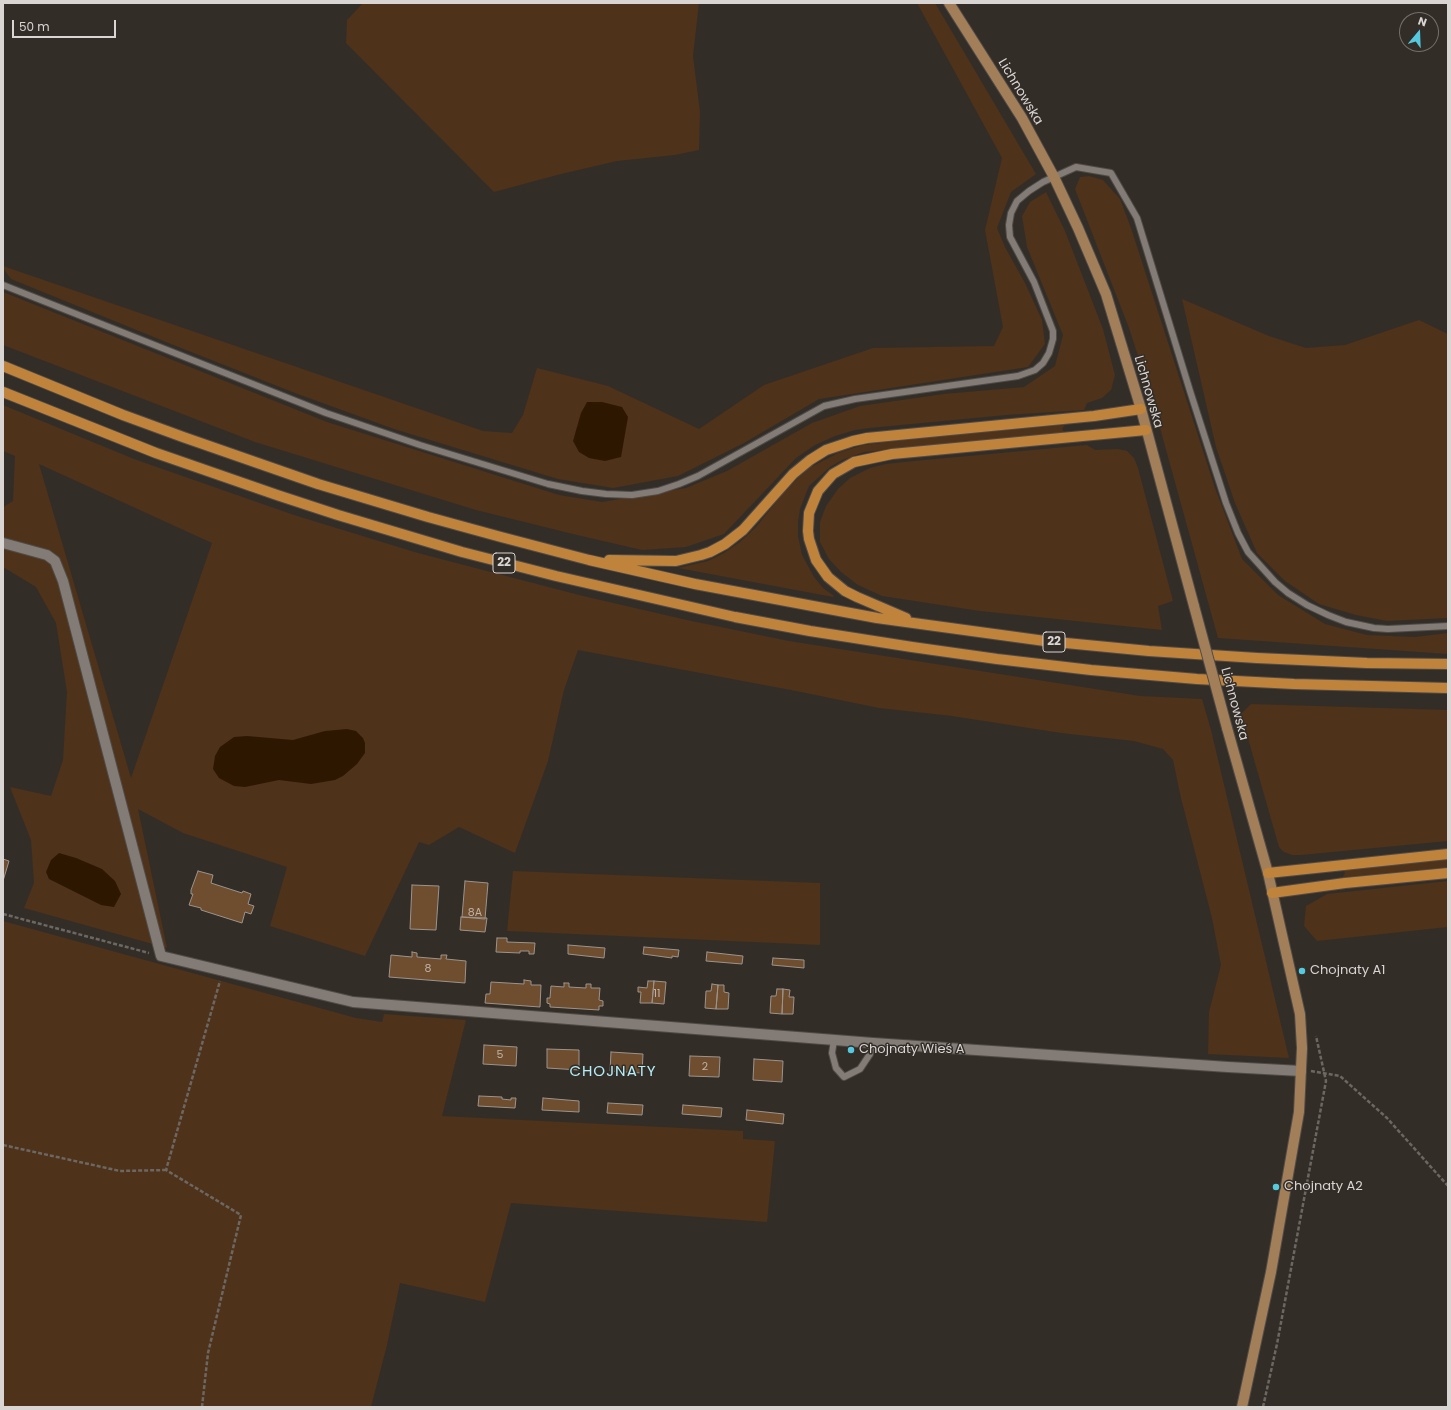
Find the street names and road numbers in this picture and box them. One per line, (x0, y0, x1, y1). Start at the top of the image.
street label: Lichnowska (994, 56, 1046, 128)
street label: Lichnowska (1130, 354, 1166, 430)
road number: 22 (493, 553, 515, 573)
road number: 22 (1043, 632, 1065, 652)
street label: Lichnowska (1217, 666, 1251, 742)

